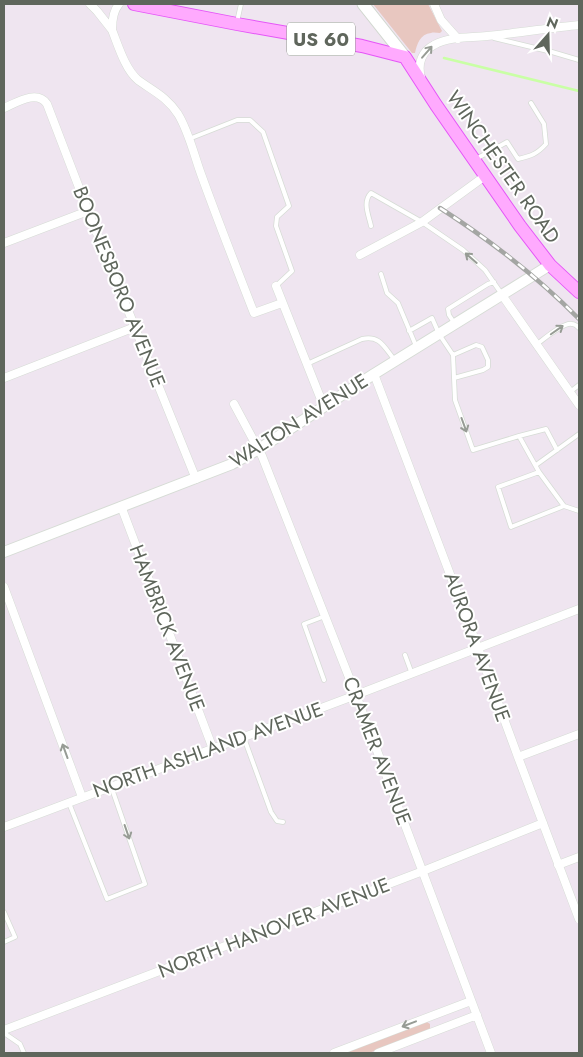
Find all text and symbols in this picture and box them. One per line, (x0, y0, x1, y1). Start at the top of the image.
north arrow (523, 10, 573, 60)
text: N (544, 11, 561, 34)
road number: US 60 (287, 22, 355, 56)
one-way arrow (421, 45, 433, 58)
street label: WINCHESTER ROAD (439, 85, 567, 249)
street label: BOONESBORO AVENUE (65, 182, 173, 392)
one-way arrow (465, 252, 478, 263)
one-way arrow (550, 325, 564, 335)
street label: WALTON AVENUE (224, 367, 374, 475)
one-way arrow (460, 417, 469, 433)
street label: HAMBRICK AVENUE (122, 540, 212, 716)
street label: AURORA AVENUE (436, 568, 518, 726)
street label: CRAMER AVENUE (335, 673, 419, 829)
street label: NORTH ASHLAND AVENUE (89, 695, 327, 805)
one-way arrow (60, 744, 69, 760)
one-way arrow (123, 824, 132, 840)
street label: NORTH HANOVER AVENUE (154, 870, 394, 986)
one-way arrow (402, 1021, 417, 1030)

